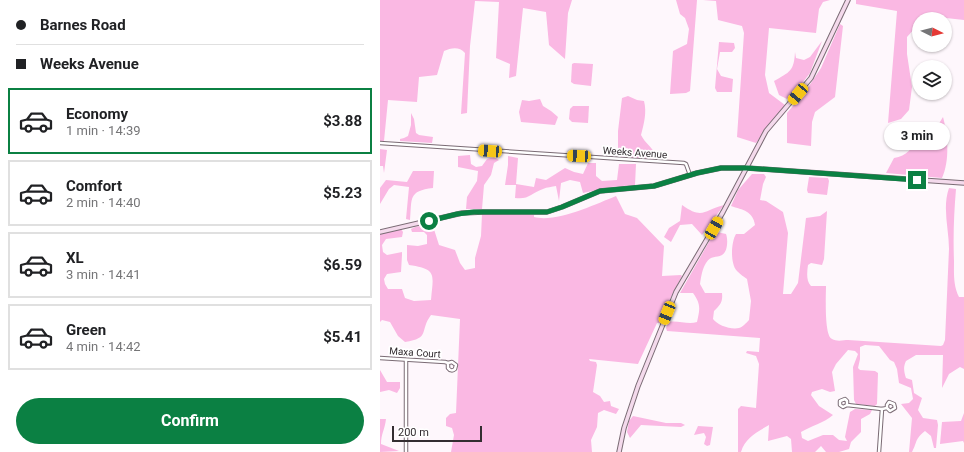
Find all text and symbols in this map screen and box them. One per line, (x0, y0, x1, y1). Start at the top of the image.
north arrow (912, 12, 952, 52)
map controls (912, 12, 952, 100)
text: Barnes Road (40, 16, 126, 34)
text: Weeks Avenue (40, 55, 139, 73)
button: layers (912, 60, 952, 100)
car (786, 81, 810, 107)
icon: car (18, 103, 54, 139)
text: Economy (66, 105, 128, 123)
text: $3.88 (323, 112, 362, 130)
callout: 3 min (884, 122, 950, 150)
text: 1 min · 14:39 (66, 123, 141, 138)
text: 3 min (901, 128, 933, 143)
car (478, 144, 502, 158)
street label: Weeks Avenue (602, 145, 668, 160)
car (567, 149, 591, 163)
route end (908, 171, 926, 189)
icon: car (18, 175, 54, 211)
text: Comfort (66, 177, 122, 195)
text: $5.23 (323, 184, 362, 202)
text: 2 min · 14:40 (66, 195, 141, 210)
route start (420, 212, 438, 230)
car (703, 215, 725, 241)
icon: car (18, 247, 54, 283)
text: XL (66, 249, 84, 267)
text: $6.59 (323, 256, 362, 274)
text: 3 min · 14:41 (66, 267, 141, 282)
car (657, 300, 677, 326)
icon: car (18, 319, 54, 355)
text: Green (66, 321, 106, 339)
text: $5.41 (323, 328, 362, 346)
text: 4 min · 14:42 (66, 339, 141, 354)
street label: Maxa Court (389, 345, 441, 360)
button: Confirm (16, 398, 364, 444)
scale bar (392, 424, 482, 443)
text: 200 m (398, 426, 429, 439)

